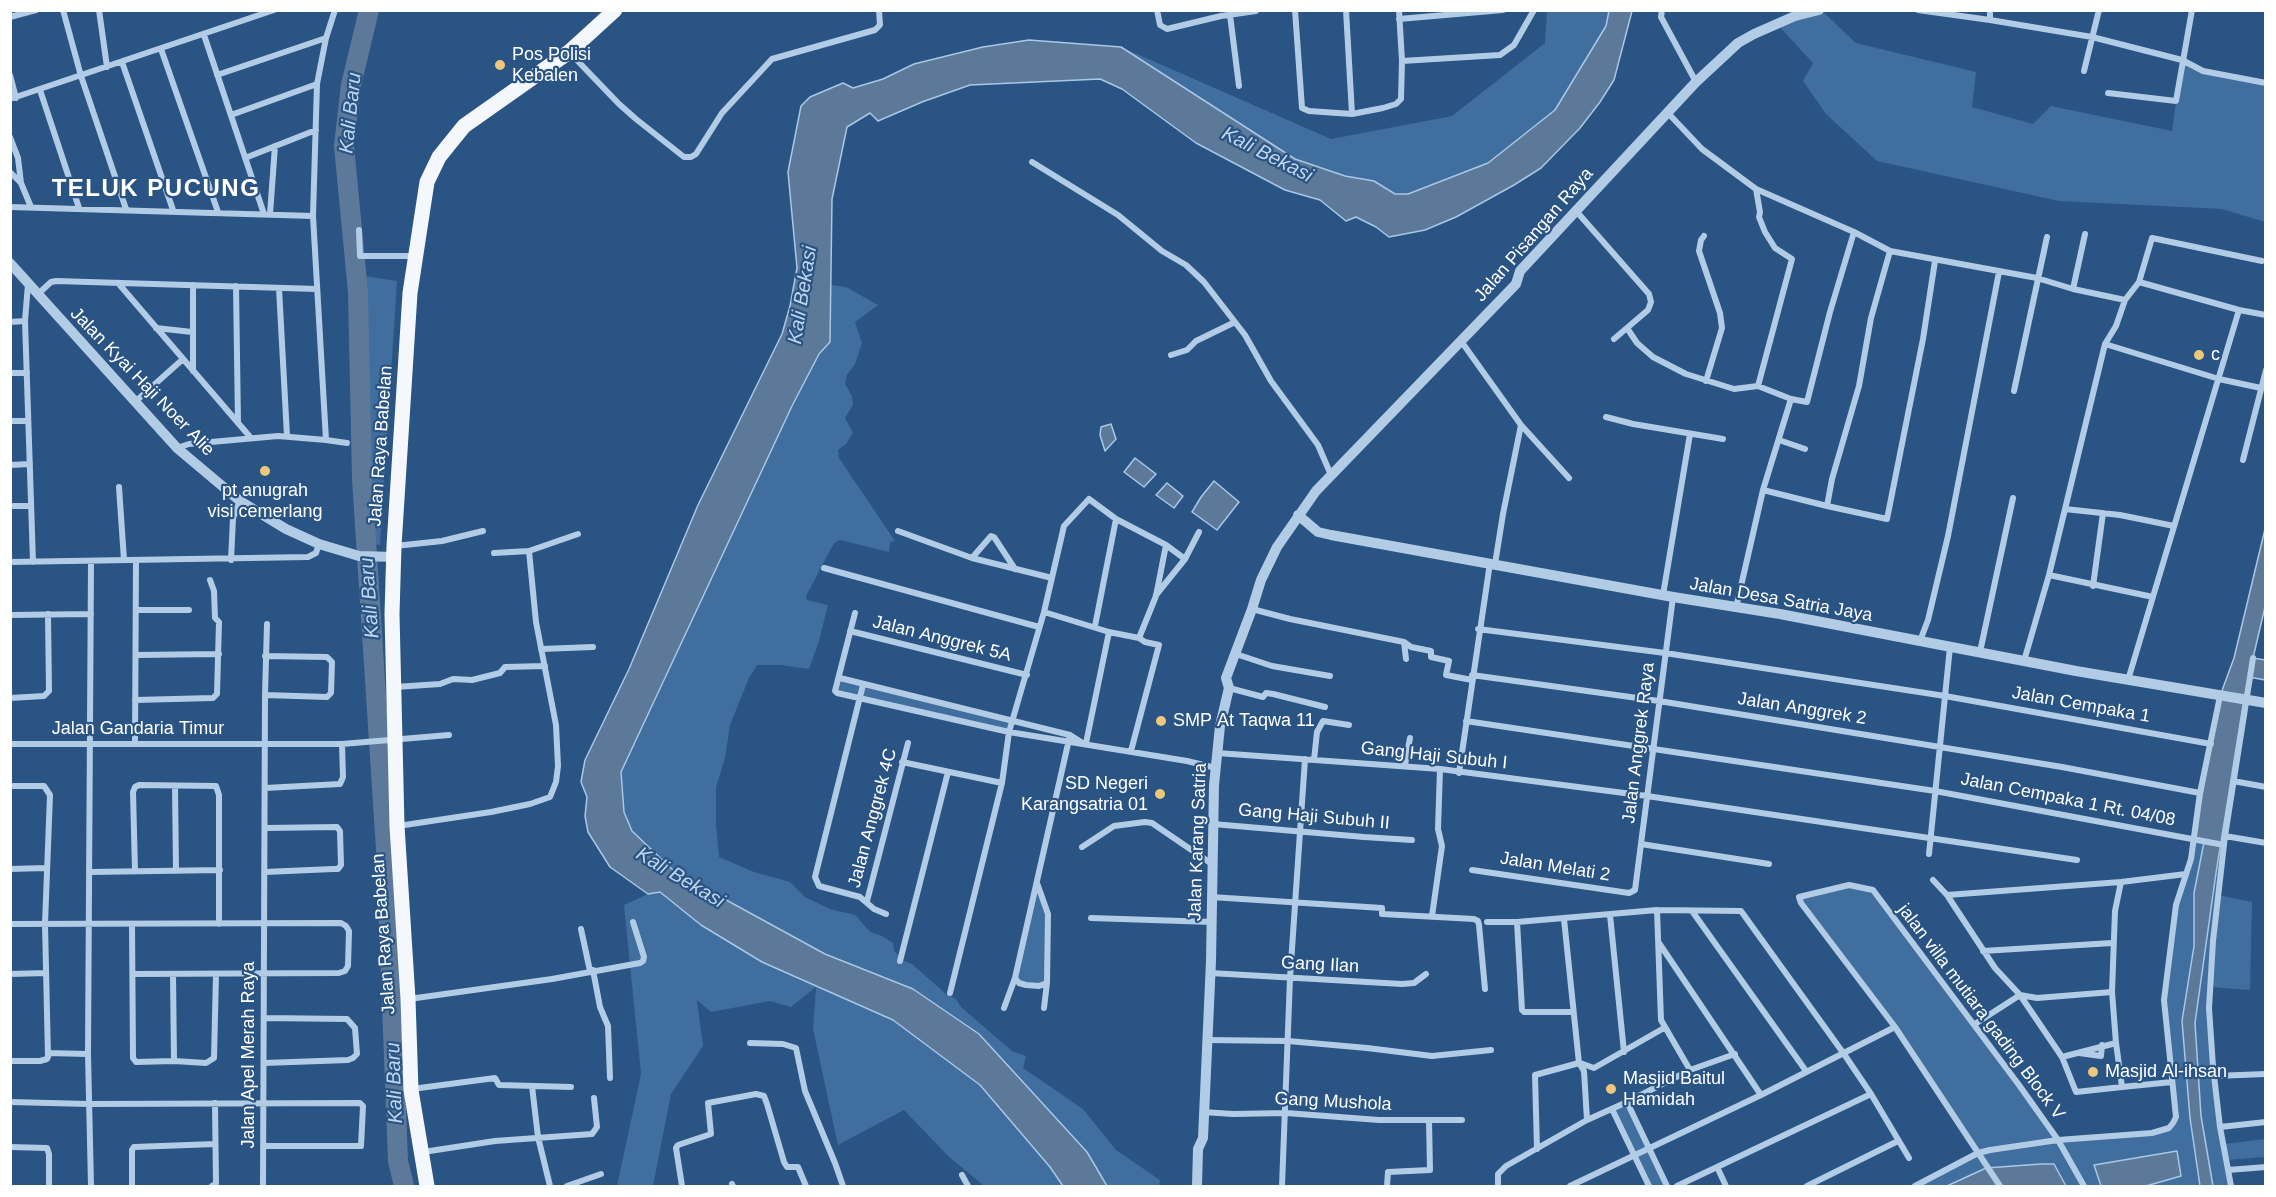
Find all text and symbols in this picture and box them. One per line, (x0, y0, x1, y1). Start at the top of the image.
place label: Pos Polisi Kebalen (512, 44, 591, 86)
marker: Pos Polisi Kebalen (493, 58, 507, 72)
water label: Kali Baru (335, 71, 367, 155)
water label: Kali Bekasi (1217, 122, 1317, 188)
street label: Jalan Pisangan Raya (1470, 164, 1598, 306)
district label: TELUK PUCUNG (52, 175, 260, 203)
water label: Kali Bekasi (783, 244, 823, 346)
street label: Jalan Kyai Haji Noer Alie (65, 303, 219, 461)
place label: c (2211, 344, 2220, 366)
marker: c (2192, 348, 2206, 362)
street label: Jalan Raya Babelan (365, 365, 397, 527)
marker: pt anugrah visi cemerlang (258, 464, 272, 478)
place label: pt anugrah visi cemerlang (207, 480, 323, 522)
water label: Kali Baru (355, 557, 385, 639)
street label: Jalan Desa Satria Jaya (1688, 573, 1874, 627)
street label: Jalan Anggrek 5A (870, 611, 1014, 667)
street label: Jalan Anggrek Raya (1618, 661, 1660, 825)
street label: Jalan Cempaka 1 (2010, 682, 2152, 728)
street label: Jalan Anggrek 2 (1736, 688, 1868, 730)
place label: SMP At Taqwa 11 (1173, 710, 1315, 732)
marker: SMP At Taqwa 11 (1154, 714, 1168, 728)
street label: Jalan Gandaria Timur (52, 718, 224, 740)
street label: Gang Haji Subuh I (1360, 738, 1508, 774)
street label: Jalan Anggrek 4C (844, 746, 902, 890)
street label: Jalan Karang Satria (1184, 763, 1212, 921)
street label: Jalan Cempaka 1 Rt. 04/08 (1959, 769, 2177, 831)
place label: SD Negeri Karangsatria 01 (1021, 773, 1148, 816)
marker: SD Negeri Karangsatria 01 (1153, 787, 1167, 801)
street label: Gang Haji Subuh II (1237, 800, 1391, 834)
water label: Kali Bekasi (631, 842, 729, 914)
street label: Jalan Melati 2 (1498, 848, 1612, 886)
street label: Jalan Raya Babelan (368, 853, 400, 1015)
street label: jalan villa mutiara gading Block V (1893, 900, 2069, 1124)
street label: Gang Ilan (1280, 952, 1360, 978)
street label: Jalan Apel Merah Raya (238, 961, 260, 1149)
water label: Kali Baru (382, 1042, 408, 1124)
place label: Masjid Al-ihsan (2105, 1061, 2227, 1083)
marker: Masjid Al-ihsan (2086, 1065, 2100, 1079)
place label: Masjid Baitul Hamidah (1623, 1068, 1725, 1110)
marker: Masjid Baitul Hamidah (1604, 1082, 1618, 1096)
street label: Gang Mushola (1274, 1088, 1392, 1116)

